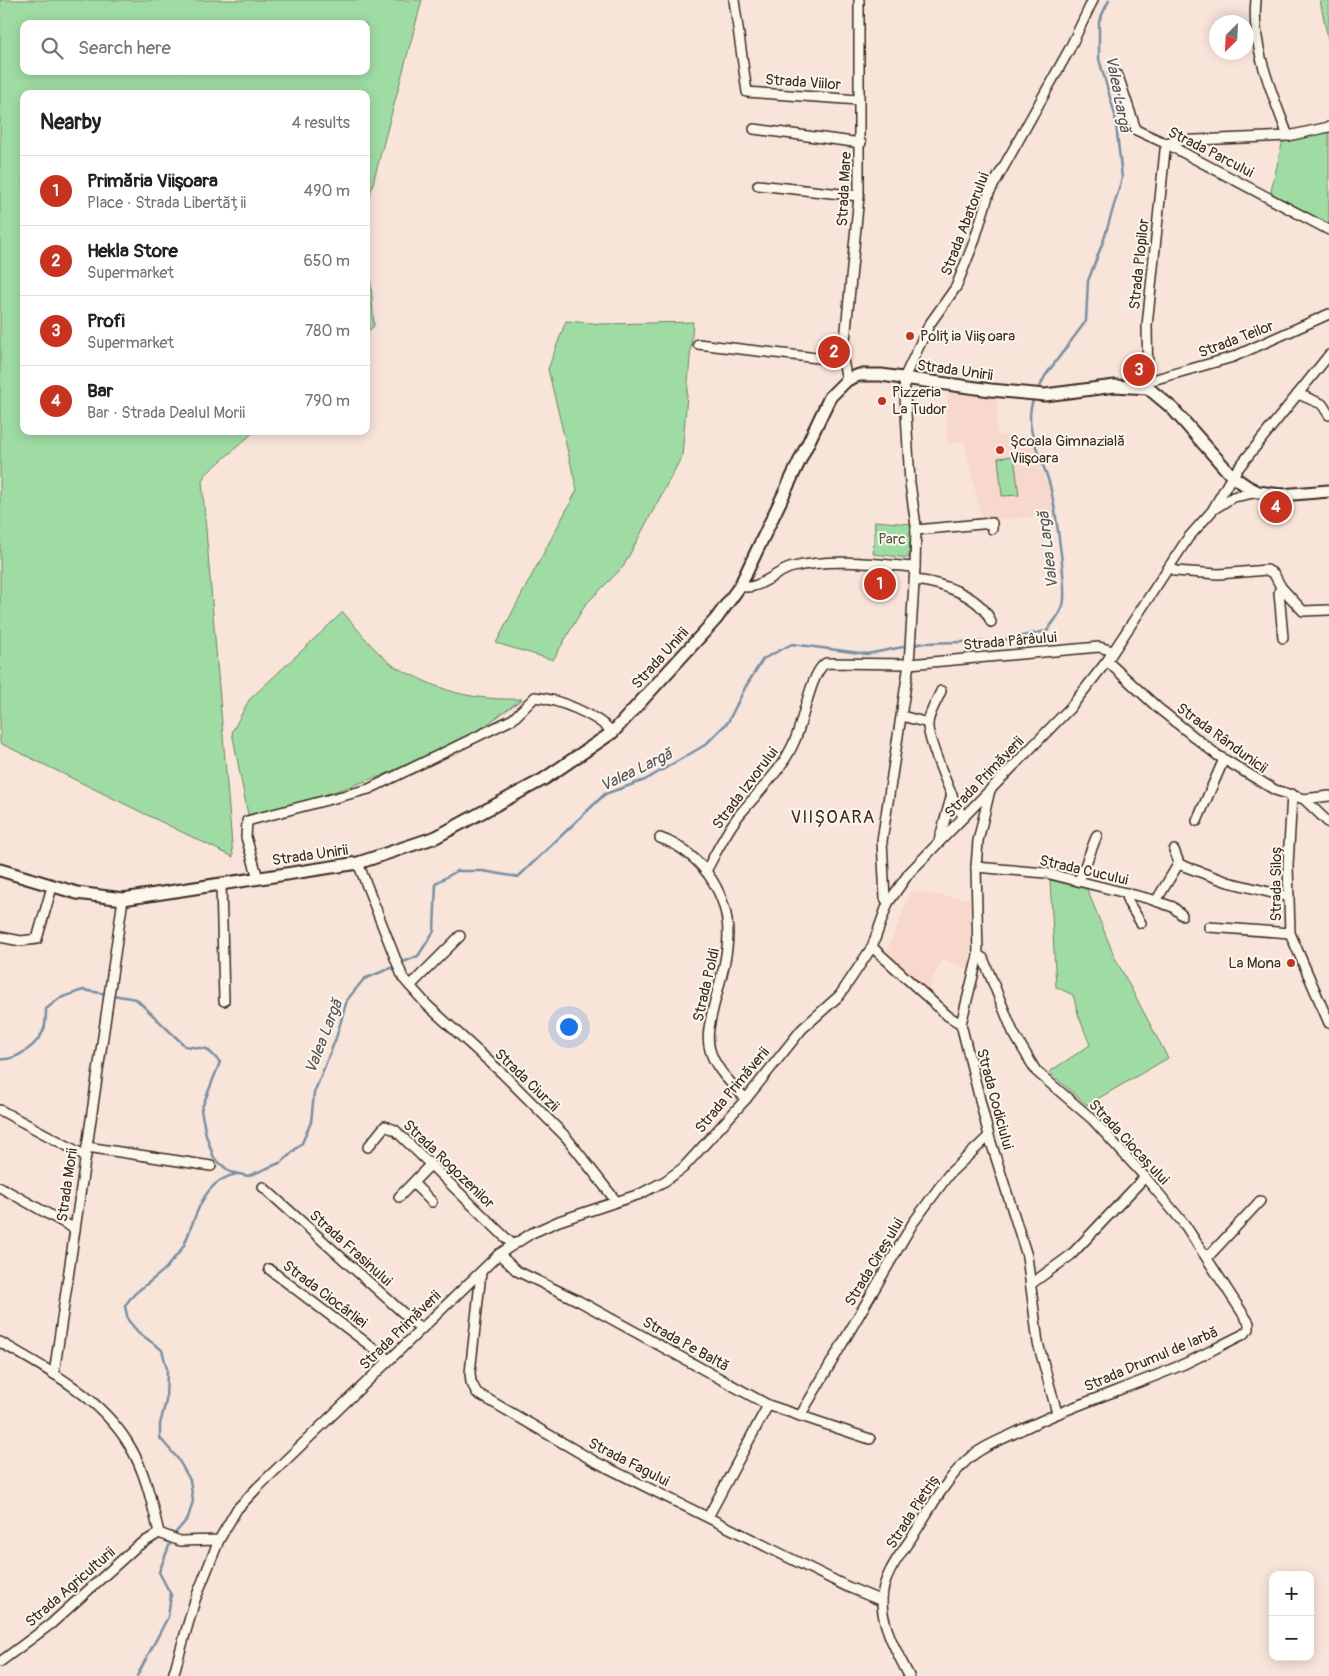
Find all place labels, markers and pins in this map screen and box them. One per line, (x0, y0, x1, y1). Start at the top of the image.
place label: Poliția Viișoara (920, 327, 1015, 346)
marker: Poliția Viișoara (904, 330, 916, 342)
pin: 2 (818, 333, 850, 371)
pin: 3 (1123, 351, 1155, 389)
place label: Pizzeria La Tudor (892, 383, 947, 419)
marker: Pizzeria La Tudor (876, 395, 888, 407)
place label: Şcoala Gimnazială Viişoara (1010, 432, 1125, 468)
marker: Şcoala Gimnazială Viişoara (994, 444, 1006, 456)
pin: 4 (1260, 488, 1292, 526)
pin: 1 (864, 565, 896, 603)
place label: La Mona (1228, 954, 1281, 973)
marker: La Mona (1285, 957, 1297, 969)

